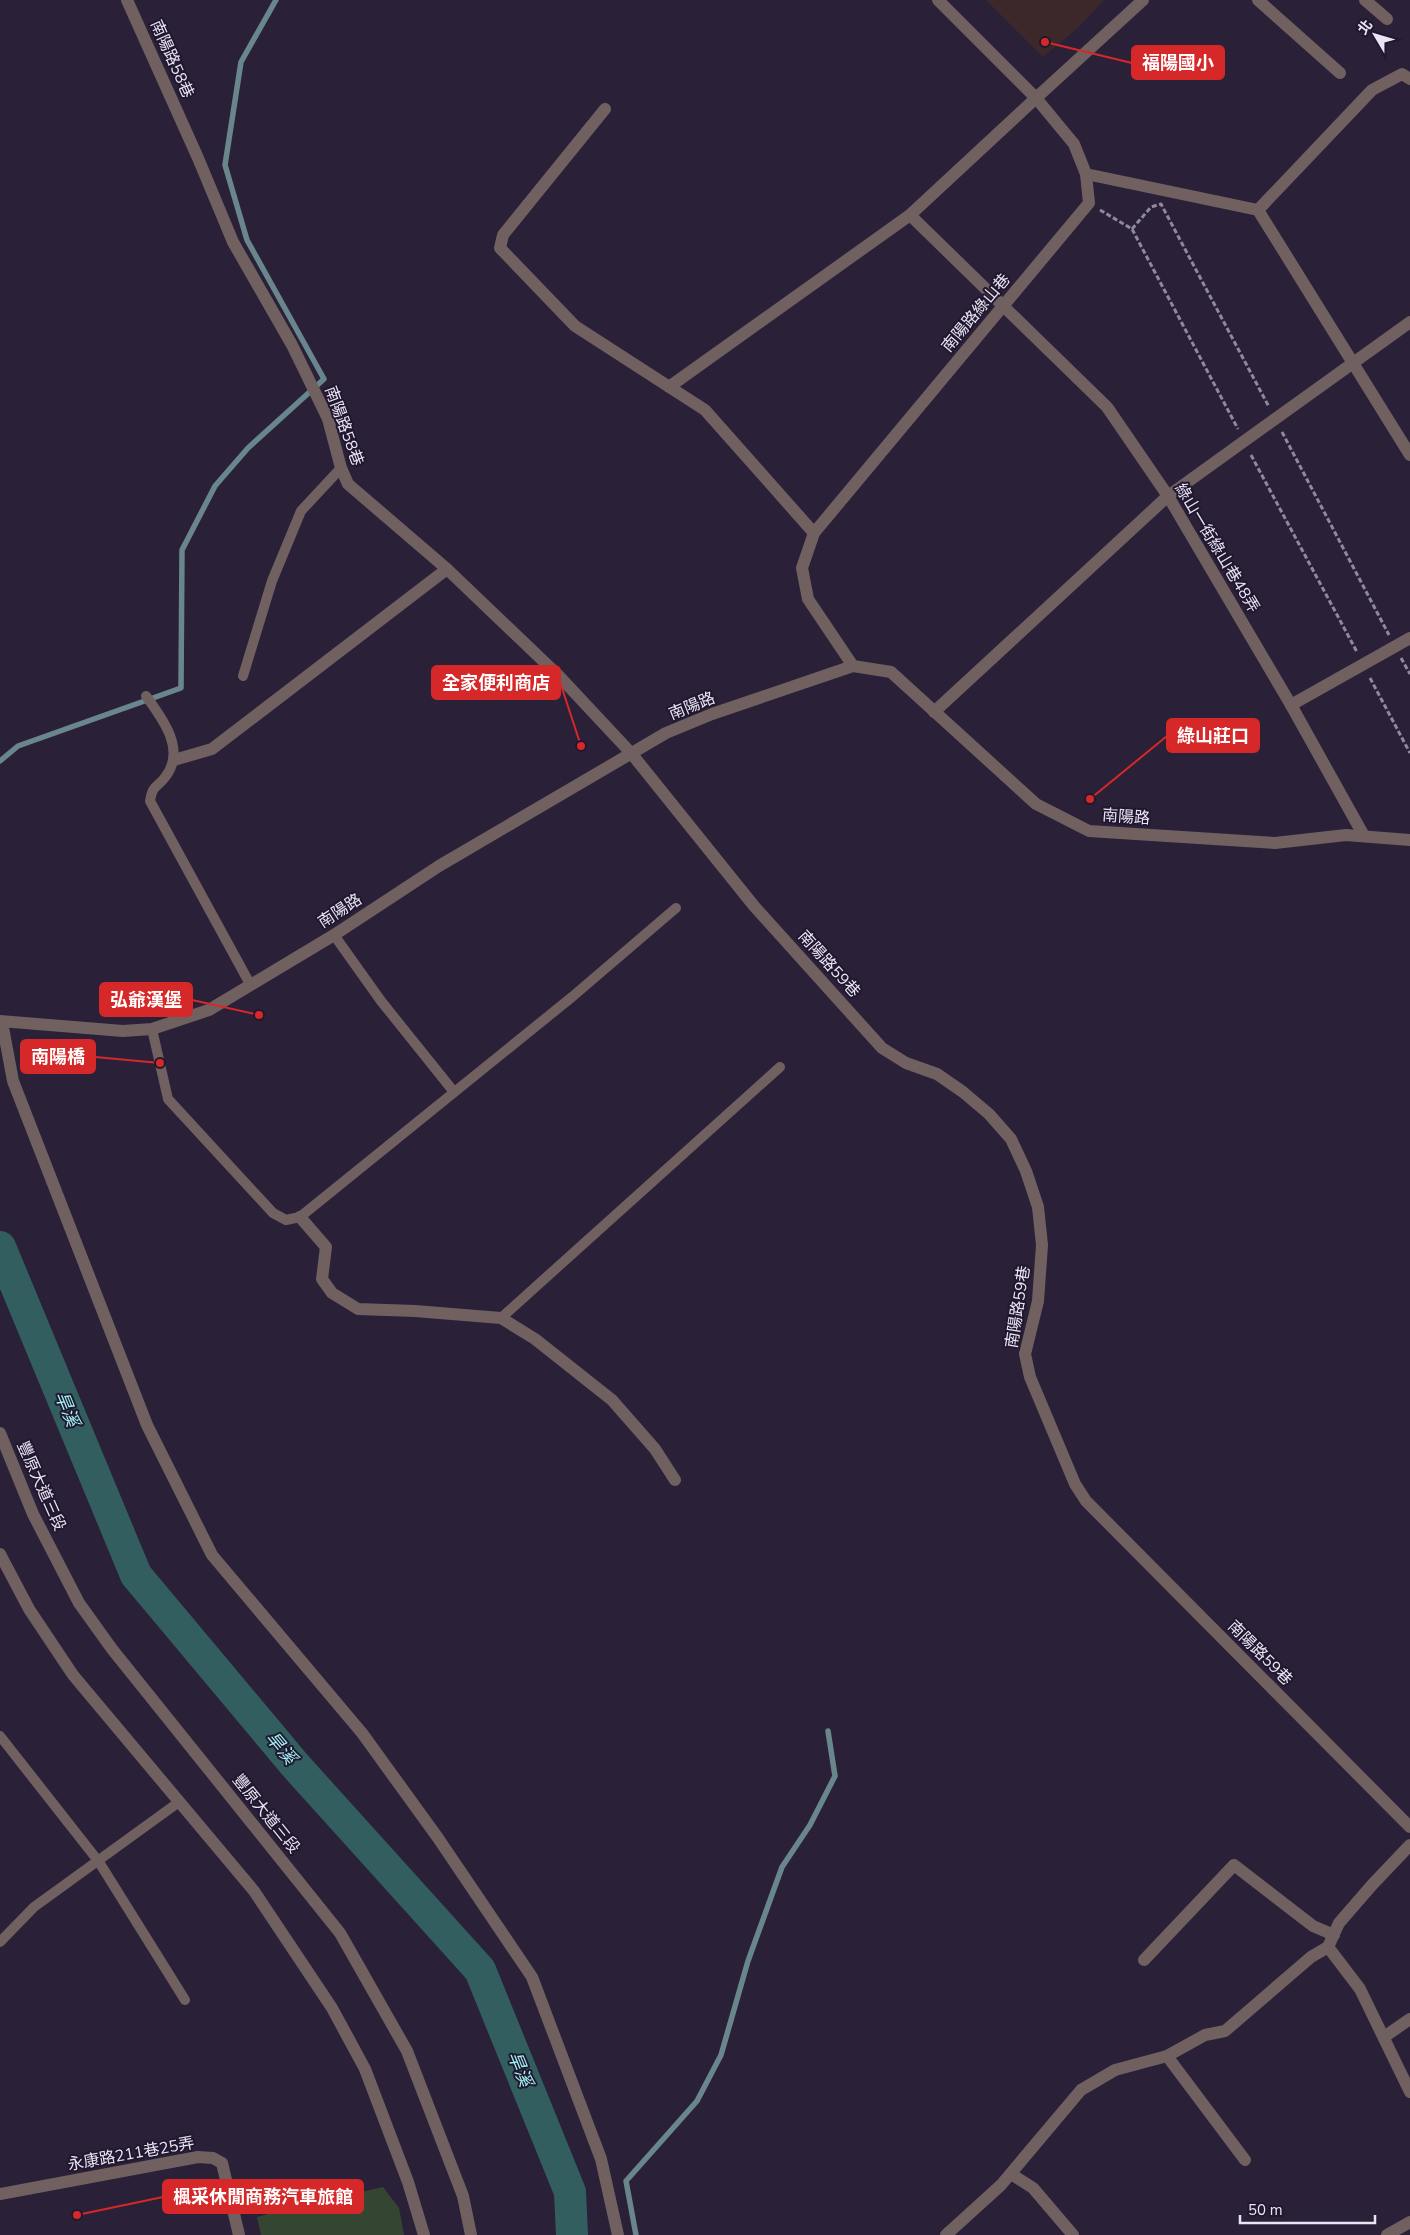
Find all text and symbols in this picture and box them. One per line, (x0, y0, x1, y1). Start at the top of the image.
north arrow (1350, 10, 1400, 60)
text: 北 (1353, 16, 1377, 39)
street label: 南陽路58巷 (145, 17, 199, 101)
callout: 福陽國小 (1132, 46, 1224, 79)
text: 福陽國小 (1142, 51, 1214, 75)
street label: 南陽路綠山巷 (937, 269, 1015, 357)
street label: 南陽路58巷 (319, 383, 369, 469)
street label: 綠山一街綠山巷48弄 (1170, 479, 1264, 617)
callout: 全家便利商店 (432, 666, 560, 699)
text: 全家便利商店 (442, 671, 550, 695)
street label: 南陽路 (666, 687, 718, 725)
callout: 綠山莊口 (1167, 719, 1259, 752)
text: 綠山莊口 (1177, 724, 1249, 748)
street label: 南陽路 (1101, 804, 1151, 830)
street label: 南陽路 (314, 889, 366, 933)
street label: 南陽路59巷 (793, 926, 865, 1002)
callout: 弘爺漢堡 (100, 983, 192, 1016)
text: 弘爺漢堡 (110, 988, 182, 1012)
callout: 南陽橋 (21, 1040, 95, 1073)
text: 南陽橋 (31, 1045, 85, 1069)
street label: 南陽路59巷 (1001, 1264, 1035, 1350)
water label: 旱溪 (49, 1388, 86, 1433)
street label: 豐原大道三段 (11, 1438, 71, 1534)
street label: 南陽路59巷 (1223, 1616, 1297, 1690)
water label: 旱溪 (260, 1726, 304, 1772)
street label: 豐原大道三段 (227, 1770, 305, 1858)
water label: 旱溪 (502, 2048, 539, 2093)
street label: 永康路211巷25弄 (66, 2132, 196, 2176)
callout: 楓采休閒商務汽車旅館 (163, 2180, 363, 2213)
text: 楓采休閒商務汽車旅館 (173, 2185, 353, 2209)
scale bar (1240, 2192, 1375, 2224)
text: 50 m (1248, 2200, 1283, 2220)

